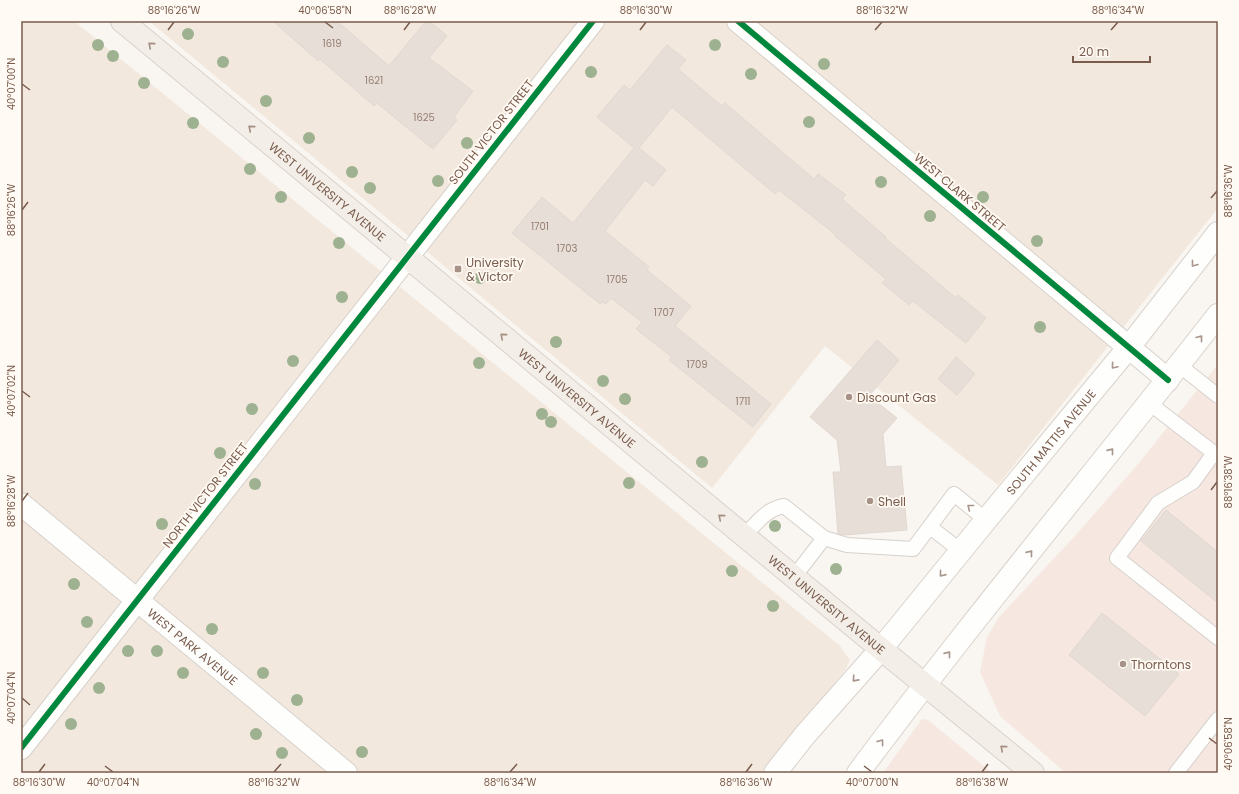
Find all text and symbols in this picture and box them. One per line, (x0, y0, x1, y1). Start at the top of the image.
text: 88°16'26"W (148, 3, 201, 18)
text: 40°06'58"N (298, 3, 352, 18)
text: 88°16'28"W (384, 3, 437, 18)
text: 88°16'30"W (620, 3, 673, 18)
text: 88°16'32"W (856, 3, 908, 18)
text: 88°16'34"W (1092, 3, 1145, 18)
house number: 1619 (322, 36, 342, 51)
scale bar (1073, 38, 1150, 64)
one-way arrow (149, 43, 156, 50)
text: 20 m (1079, 43, 1109, 60)
text: 40°07'00"N (4, 58, 19, 110)
house number: 1621 (365, 73, 383, 88)
street label: SOUTH VICTOR STREET (445, 76, 538, 188)
house number: 1625 (413, 110, 435, 125)
one-way arrow (249, 126, 256, 133)
street label: WEST UNIVERSITY AVENUE (265, 138, 390, 245)
street label: WEST CLARK STREET (911, 149, 1010, 236)
text: 88°16'36"W (1221, 164, 1236, 217)
text: 88°16'26"W (4, 183, 19, 236)
house number: 1701 (531, 219, 549, 234)
house number: 1703 (557, 241, 578, 256)
place label: University & Victor (466, 254, 524, 285)
one-way arrow (1192, 259, 1199, 266)
marker: University & Victor (453, 264, 463, 274)
house number: 1705 (606, 272, 628, 287)
house number: 1707 (654, 305, 675, 320)
one-way arrow (500, 333, 507, 340)
one-way arrow (1195, 335, 1203, 342)
street label: WEST UNIVERSITY AVENUE (515, 344, 640, 451)
house number: 1709 (686, 357, 708, 372)
one-way arrow (1111, 361, 1118, 368)
text: 40°07'02"N (4, 365, 19, 417)
street label: SOUTH MATTIS AVENUE (1002, 385, 1099, 498)
place label: Discount Gas (857, 389, 936, 406)
marker: Discount Gas (844, 392, 854, 402)
house number: 1711 (735, 394, 751, 409)
street label: NORTH VICTOR STREET (158, 438, 252, 551)
one-way arrow (1106, 448, 1113, 456)
text: 88°16'38"W (1221, 455, 1236, 508)
text: 88°16'28"W (4, 474, 19, 527)
place label: Shell (878, 493, 906, 510)
marker: Shell (865, 496, 875, 506)
one-way arrow (967, 505, 974, 512)
one-way arrow (719, 514, 726, 521)
one-way arrow (1025, 550, 1032, 557)
street label: WEST UNIVERSITY AVENUE (765, 551, 889, 658)
one-way arrow (939, 569, 946, 577)
street label: WEST PARK AVENUE (144, 604, 242, 689)
one-way arrow (944, 652, 951, 659)
place label: Thorntons (1131, 656, 1191, 673)
marker: Thorntons (1118, 659, 1128, 669)
text: 40°07'04"N (4, 672, 19, 724)
one-way arrow (853, 674, 860, 681)
text: 40°06'58"N (1221, 717, 1236, 771)
one-way arrow (876, 739, 883, 746)
one-way arrow (1001, 745, 1008, 752)
text: 88°16'30"W (13, 775, 66, 790)
text: 40°07'04"N (87, 775, 139, 790)
text: 88°16'32"W (248, 775, 300, 790)
text: 88°16'34"W (484, 775, 537, 790)
text: 88°16'36"W (720, 775, 773, 790)
text: 40°07'00"N (846, 775, 898, 790)
text: 88°16'38"W (956, 775, 1009, 790)

